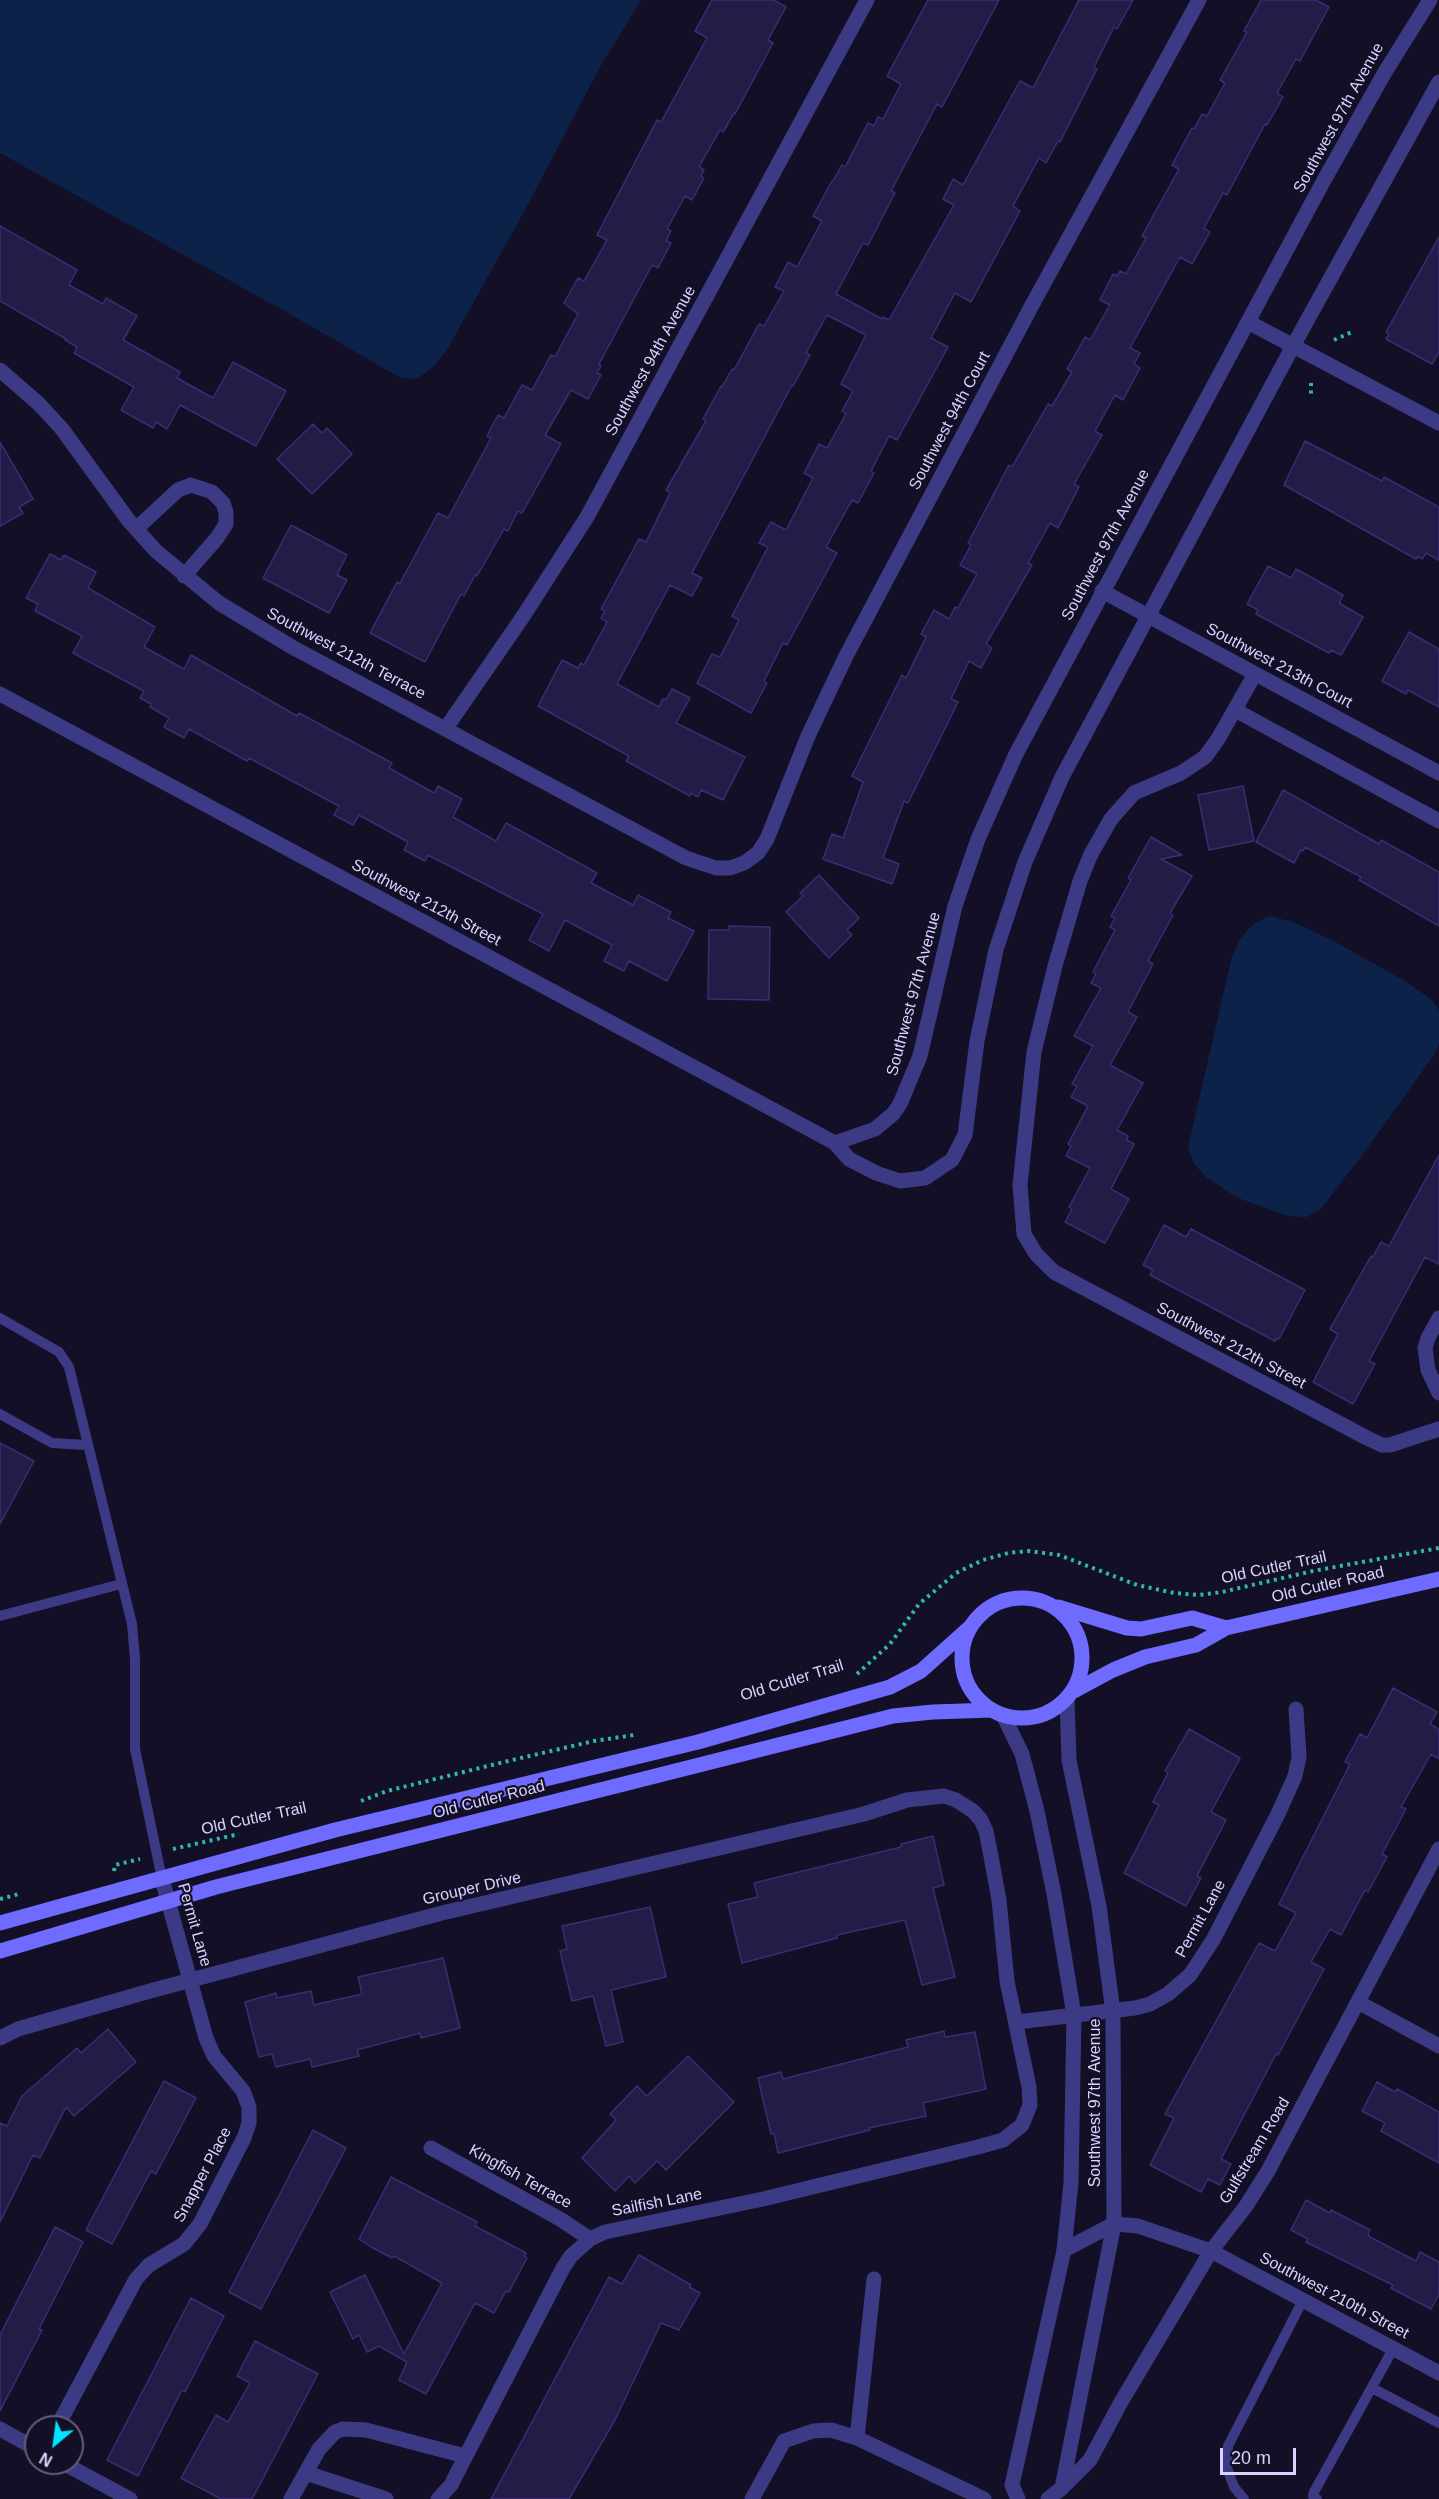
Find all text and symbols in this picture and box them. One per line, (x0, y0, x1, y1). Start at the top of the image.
street label: Southwest 97th Avenue (1290, 40, 1388, 196)
street label: Southwest 94th Avenue (602, 283, 700, 439)
street label: Southwest 94th Court (905, 349, 995, 493)
street label: Southwest 97th Avenue (1058, 466, 1154, 624)
street label: Southwest 212th Terrace (263, 604, 429, 704)
street label: Southwest 213th Court (1203, 619, 1355, 713)
street label: Southwest 212th Street (348, 855, 504, 951)
street label: Southwest 97th Avenue (883, 910, 945, 1078)
street label: Southwest 212th Street (1153, 1298, 1309, 1394)
street label: Old Cutler Trail (1220, 1547, 1328, 1589)
street label: Old Cutler Road (1270, 1563, 1386, 1607)
street label: Old Cutler Trail (738, 1656, 846, 1706)
street label: Old Cutler Road (431, 1777, 547, 1823)
street label: Old Cutler Trail (200, 1798, 308, 1840)
street label: Grouper Drive (421, 1868, 523, 1910)
street label: Permit Lane (1172, 1877, 1230, 1961)
street label: Permit Lane (173, 1881, 215, 1969)
street label: Southwest 97th Avenue (1086, 2019, 1106, 2187)
street label: Gulfstream Road (1216, 2094, 1294, 2208)
street label: Snapper Place (170, 2124, 236, 2226)
street label: Kingfish Terrace (465, 2141, 575, 2213)
street label: Sailfish Lane (610, 2185, 704, 2221)
street label: Southwest 210th Street (1256, 2248, 1412, 2344)
north arrow (24, 2415, 84, 2475)
scale bar (1223, 2436, 1300, 2474)
text: 20 m (1231, 2448, 1271, 2468)
text: N (37, 2449, 55, 2470)

